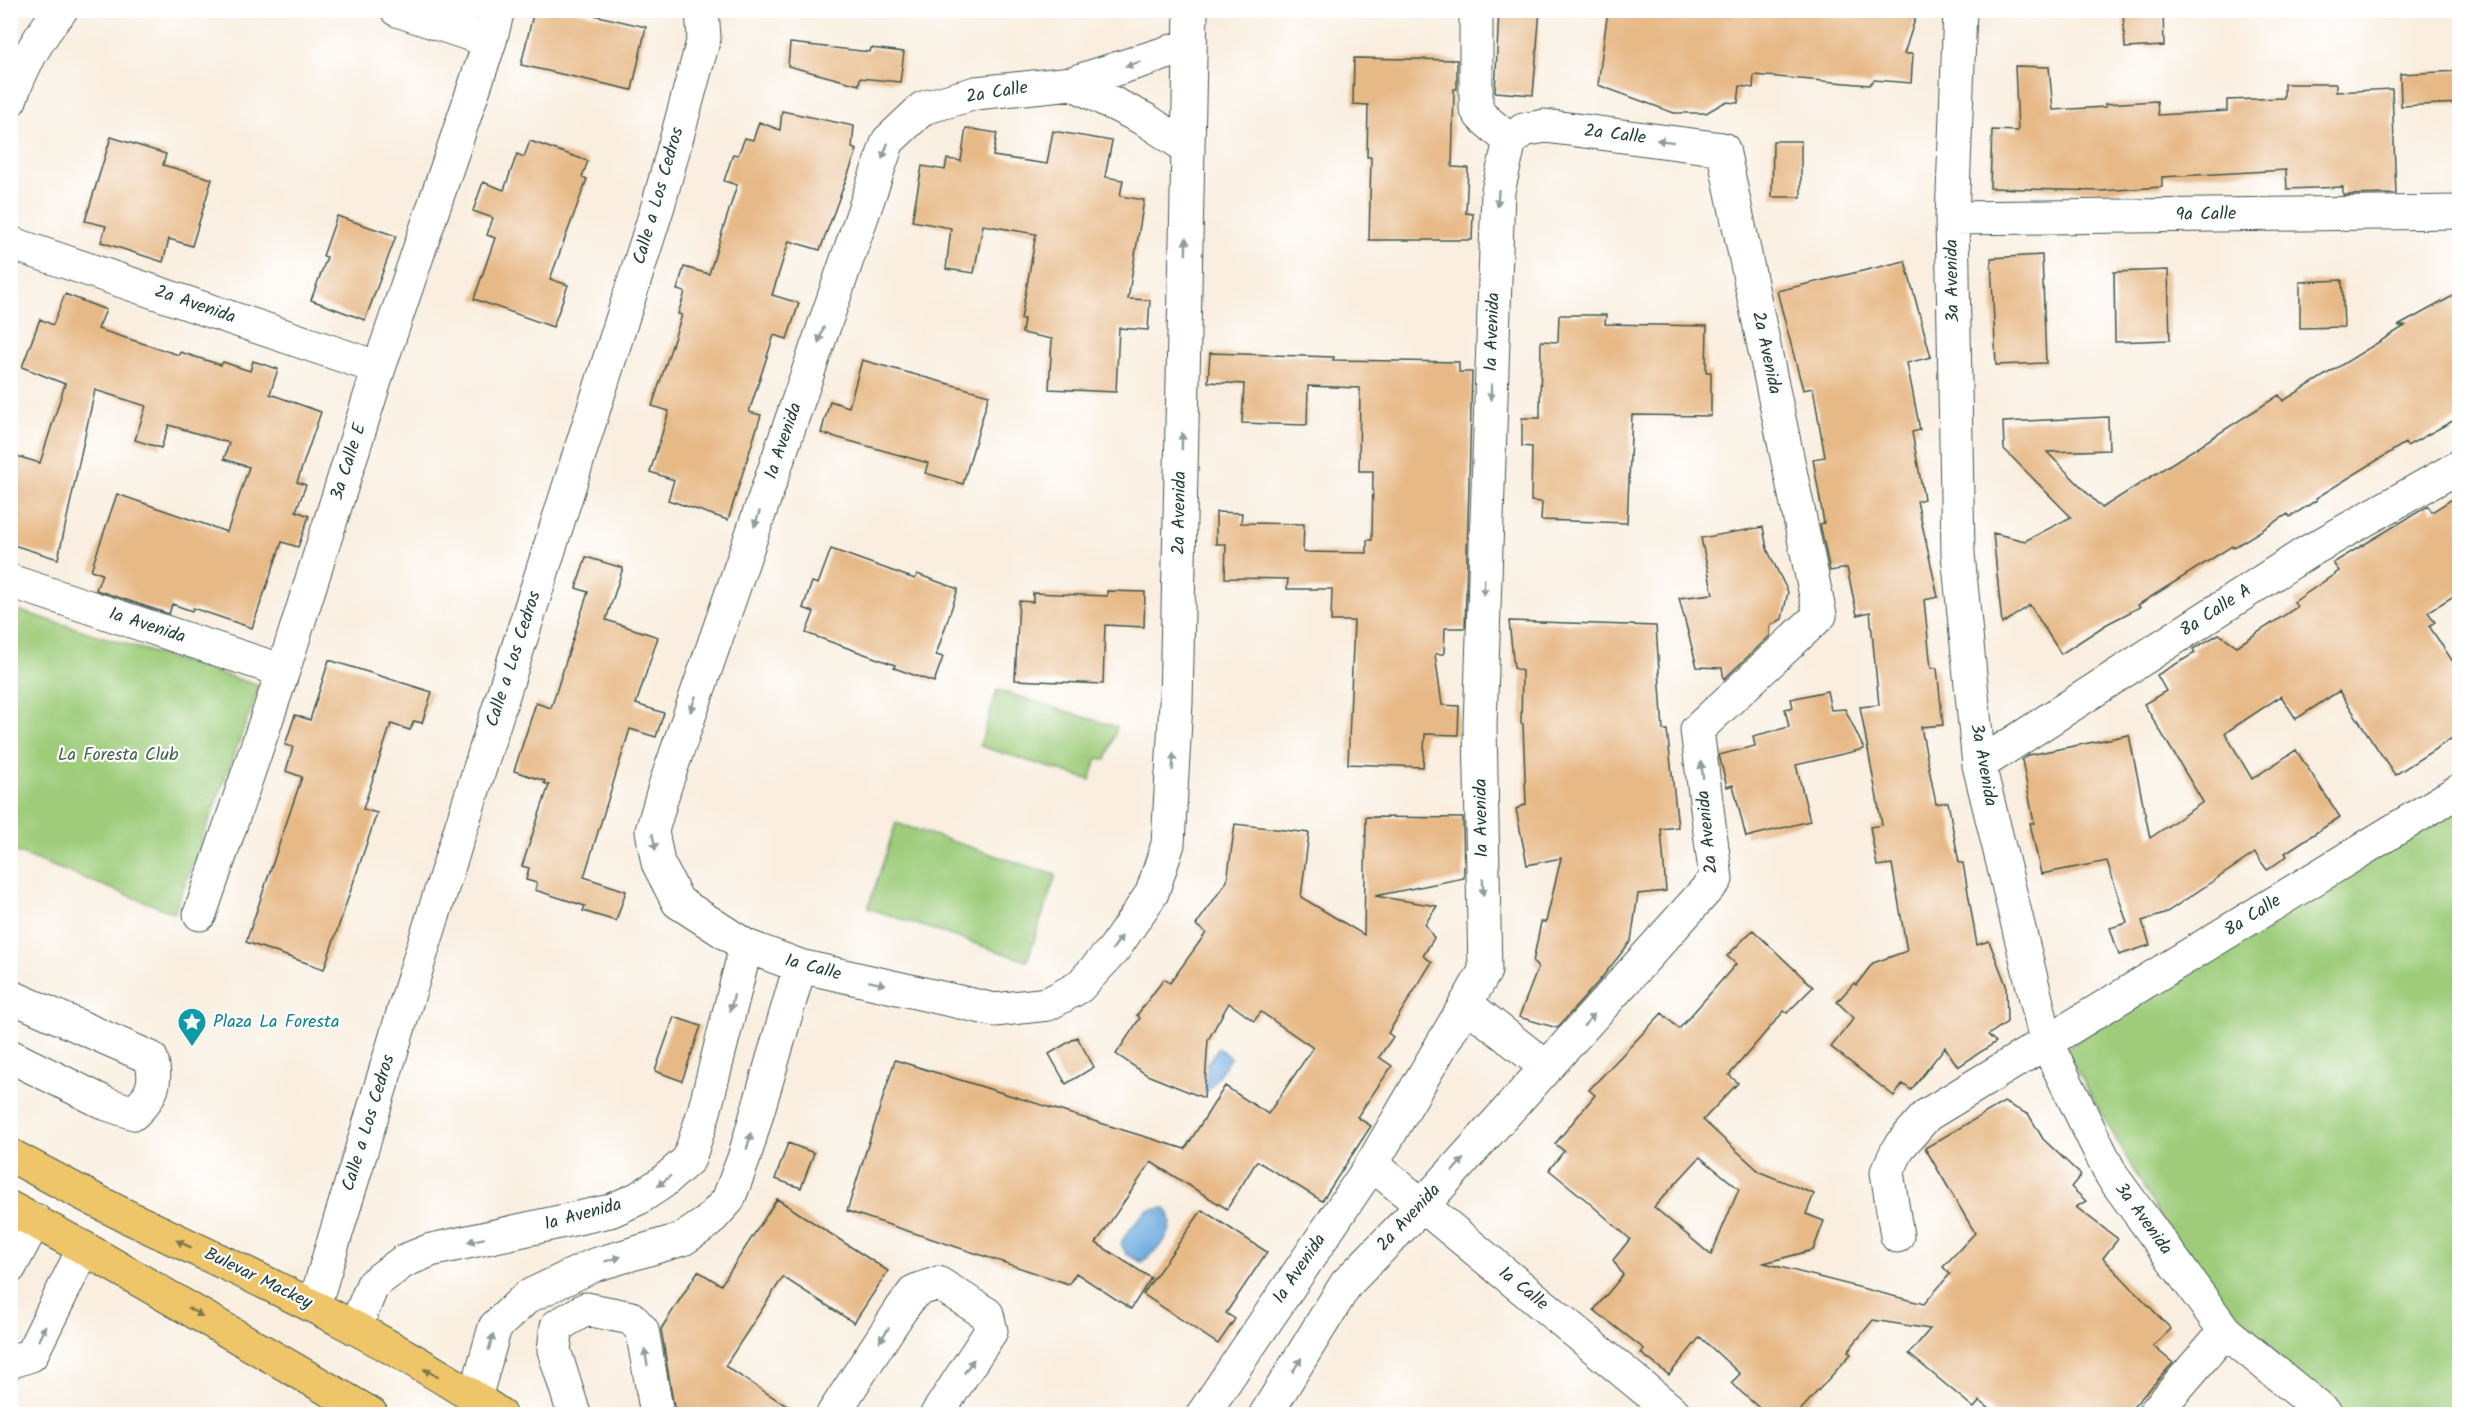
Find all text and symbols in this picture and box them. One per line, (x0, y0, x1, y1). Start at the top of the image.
one-way arrow (1124, 60, 1142, 69)
street label: 2a Calle (964, 74, 1030, 112)
street label: 2a Calle (1582, 117, 1648, 153)
street label: Calle a Los Cedros (626, 124, 693, 268)
one-way arrow (1656, 137, 1675, 146)
one-way arrow (879, 142, 889, 160)
one-way arrow (1493, 188, 1503, 207)
street label: 9a Calle (2175, 200, 2237, 230)
one-way arrow (1181, 236, 1191, 255)
street label: 3a Avenida (1938, 239, 1968, 323)
street label: 2a Avenida (151, 278, 239, 332)
street label: 1a Avenida (1477, 292, 1509, 372)
street label: 2a Avenida (1743, 309, 1789, 397)
one-way arrow (815, 326, 825, 344)
one-way arrow (1486, 383, 1496, 402)
street label: 1a Avenida (757, 399, 811, 483)
street label: 3a Calle E (323, 419, 375, 504)
one-way arrow (1177, 431, 1186, 450)
street label: 2a Avenida (1165, 471, 1195, 555)
one-way arrow (752, 510, 762, 528)
street label: 8a Calle A (2174, 577, 2258, 645)
one-way arrow (1480, 578, 1489, 597)
street label: Calle a Los Cedros (478, 587, 550, 731)
street label: 1a Avenida (105, 600, 189, 652)
one-way arrow (688, 695, 698, 713)
street label: 3a Avenida (1961, 721, 2005, 809)
park label: La Foresta Club (58, 741, 179, 770)
one-way arrow (1168, 752, 1177, 771)
one-way arrow (1697, 760, 1706, 779)
street label: 1a Avenida (1467, 778, 1497, 858)
street label: 2a Avenida (1689, 789, 1727, 875)
one-way arrow (650, 833, 659, 852)
one-way arrow (1479, 878, 1488, 897)
street label: 8a Calle (2219, 887, 2287, 945)
one-way arrow (1111, 936, 1123, 951)
street label: 1a Calle (781, 947, 845, 989)
one-way arrow (868, 979, 887, 989)
one-way arrow (726, 994, 736, 1012)
place icon: Plaza La Foresta (176, 1006, 208, 1048)
place label: Plaza La Foresta (213, 1008, 339, 1037)
one-way arrow (1582, 1013, 1595, 1028)
street label: Calle a Los Cedros (334, 1051, 404, 1195)
one-way arrow (745, 1132, 754, 1150)
one-way arrow (1451, 1158, 1464, 1173)
one-way arrow (656, 1174, 672, 1187)
street label: 2a Avenida (1370, 1177, 1448, 1259)
street label: 3a Avenida (2107, 1177, 2179, 1261)
street label: 1a Avenida (541, 1191, 625, 1239)
street label: 1a Avenida (1266, 1228, 1334, 1310)
one-way arrow (467, 1236, 485, 1246)
one-way arrow (175, 1239, 192, 1248)
street label: Bulevar Mackey (199, 1240, 318, 1318)
one-way arrow (604, 1254, 622, 1263)
street label: 1a Calle (1492, 1260, 1554, 1318)
one-way arrow (187, 1307, 204, 1317)
one-way arrow (37, 1324, 46, 1341)
one-way arrow (879, 1327, 890, 1344)
one-way arrow (487, 1332, 496, 1350)
one-way arrow (642, 1347, 651, 1366)
one-way arrow (1291, 1357, 1302, 1373)
one-way arrow (963, 1358, 974, 1374)
one-way arrow (423, 1367, 439, 1378)

